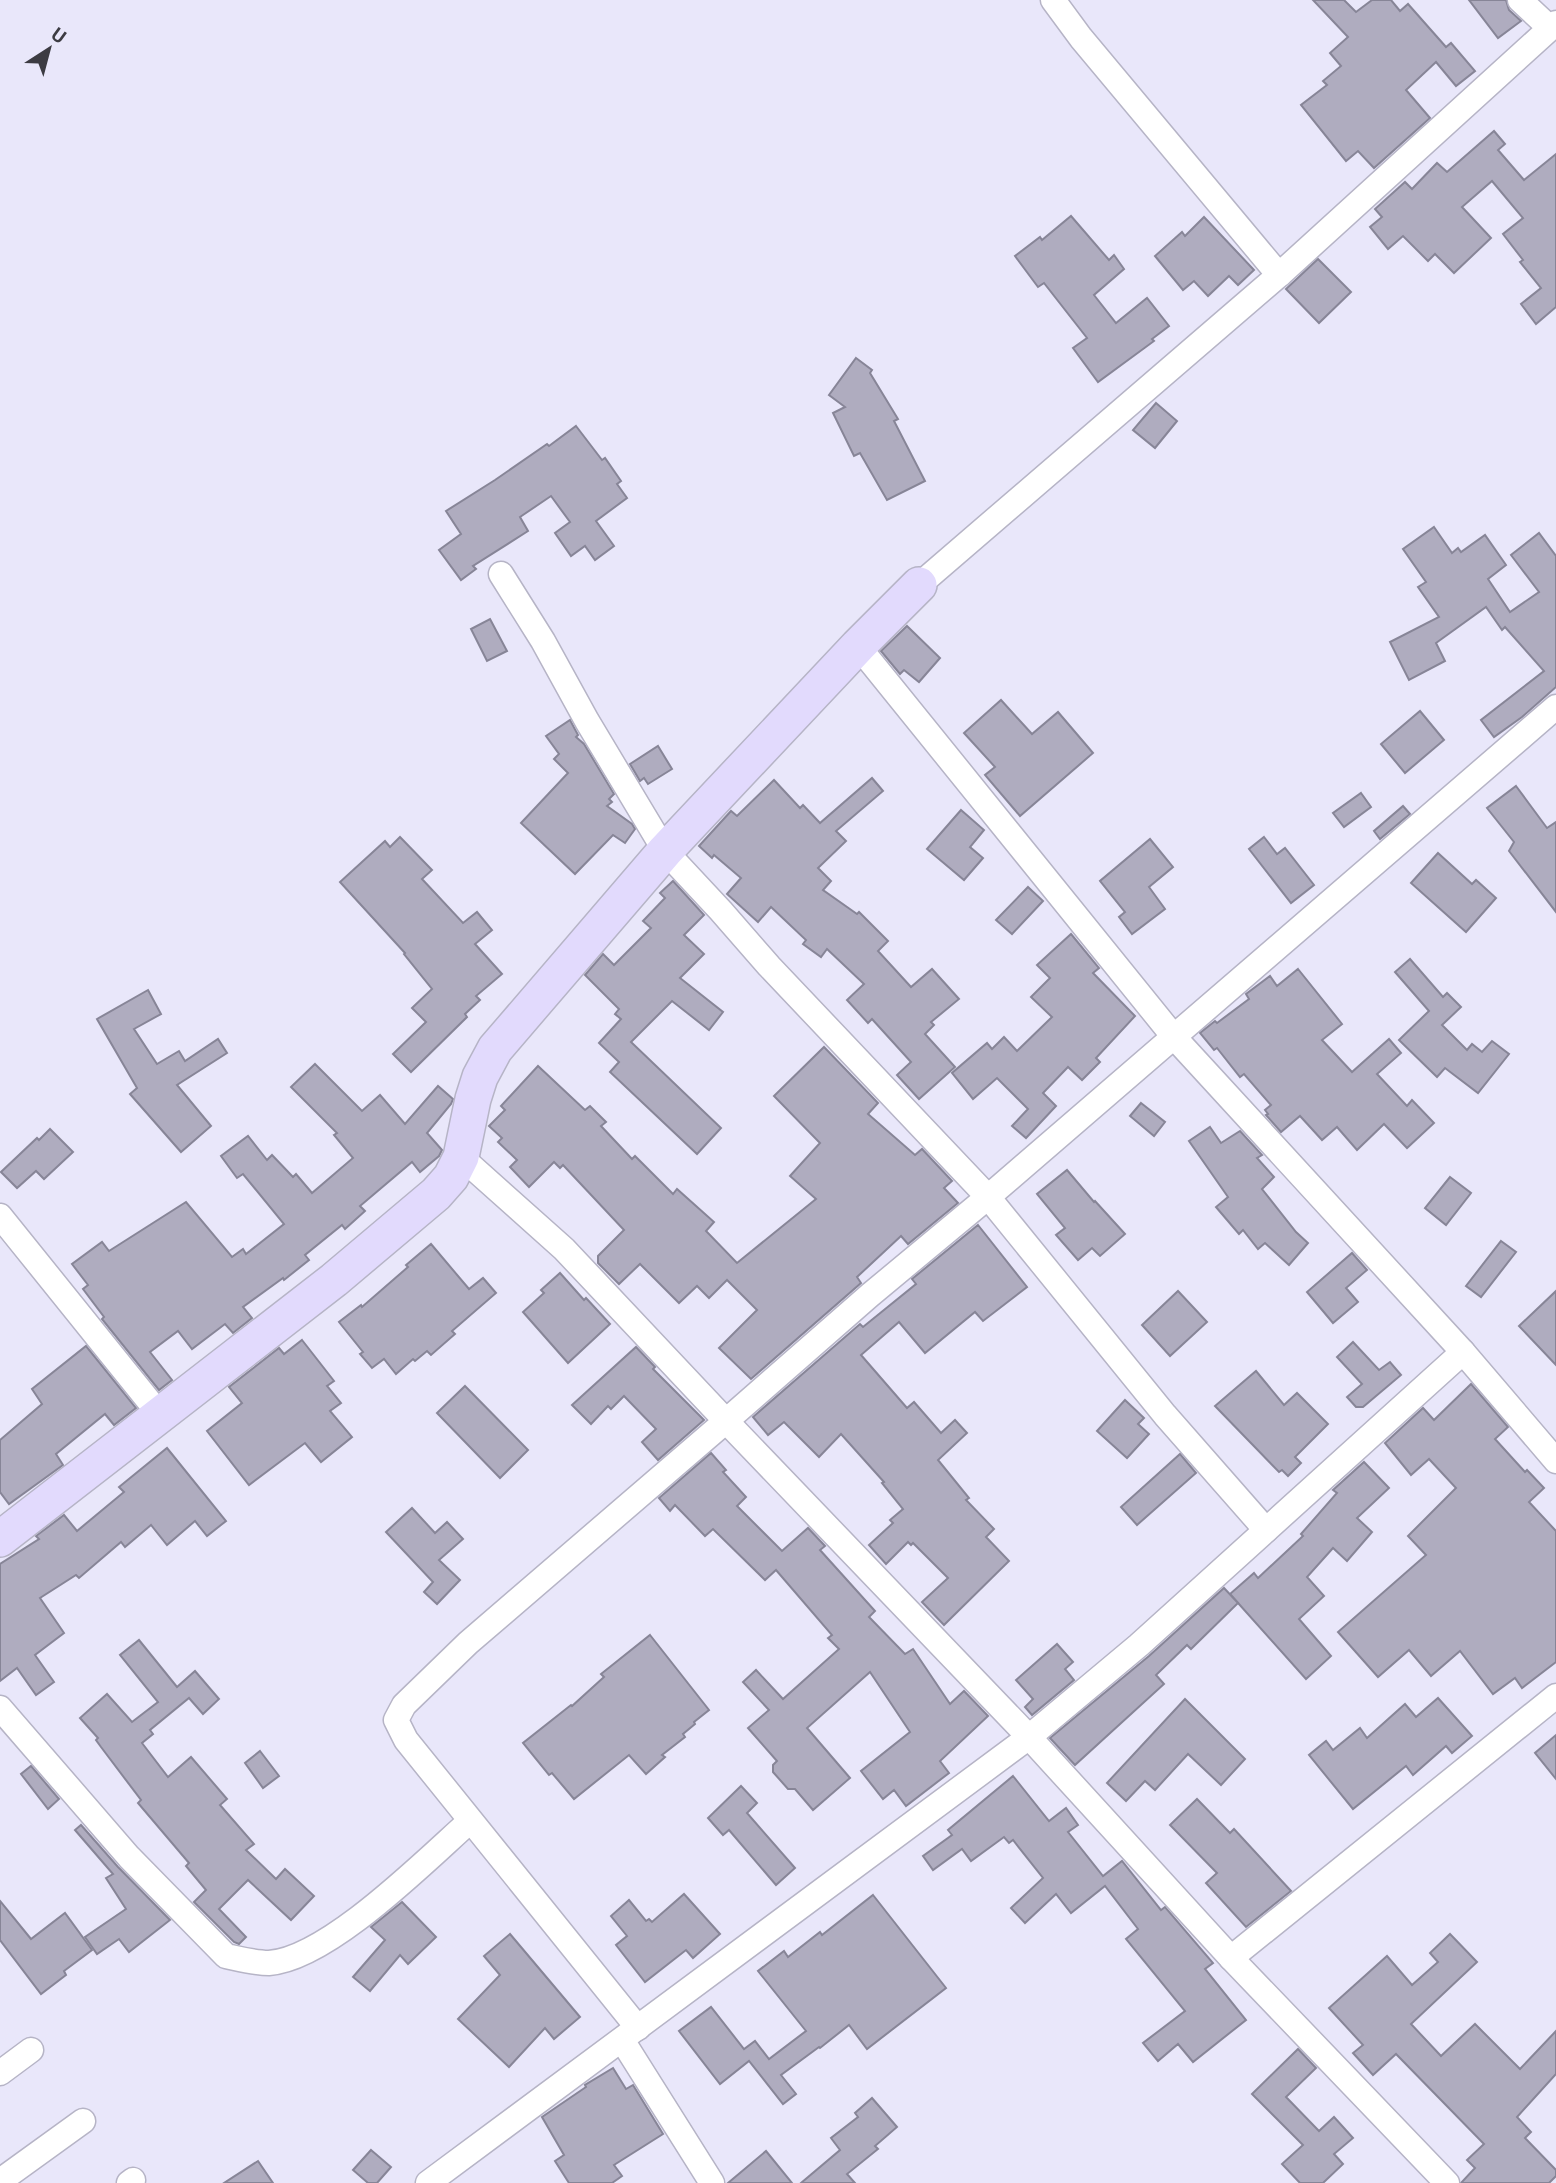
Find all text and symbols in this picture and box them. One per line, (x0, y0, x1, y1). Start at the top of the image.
north arrow (14, 14, 84, 84)
text: U (47, 23, 71, 49)

